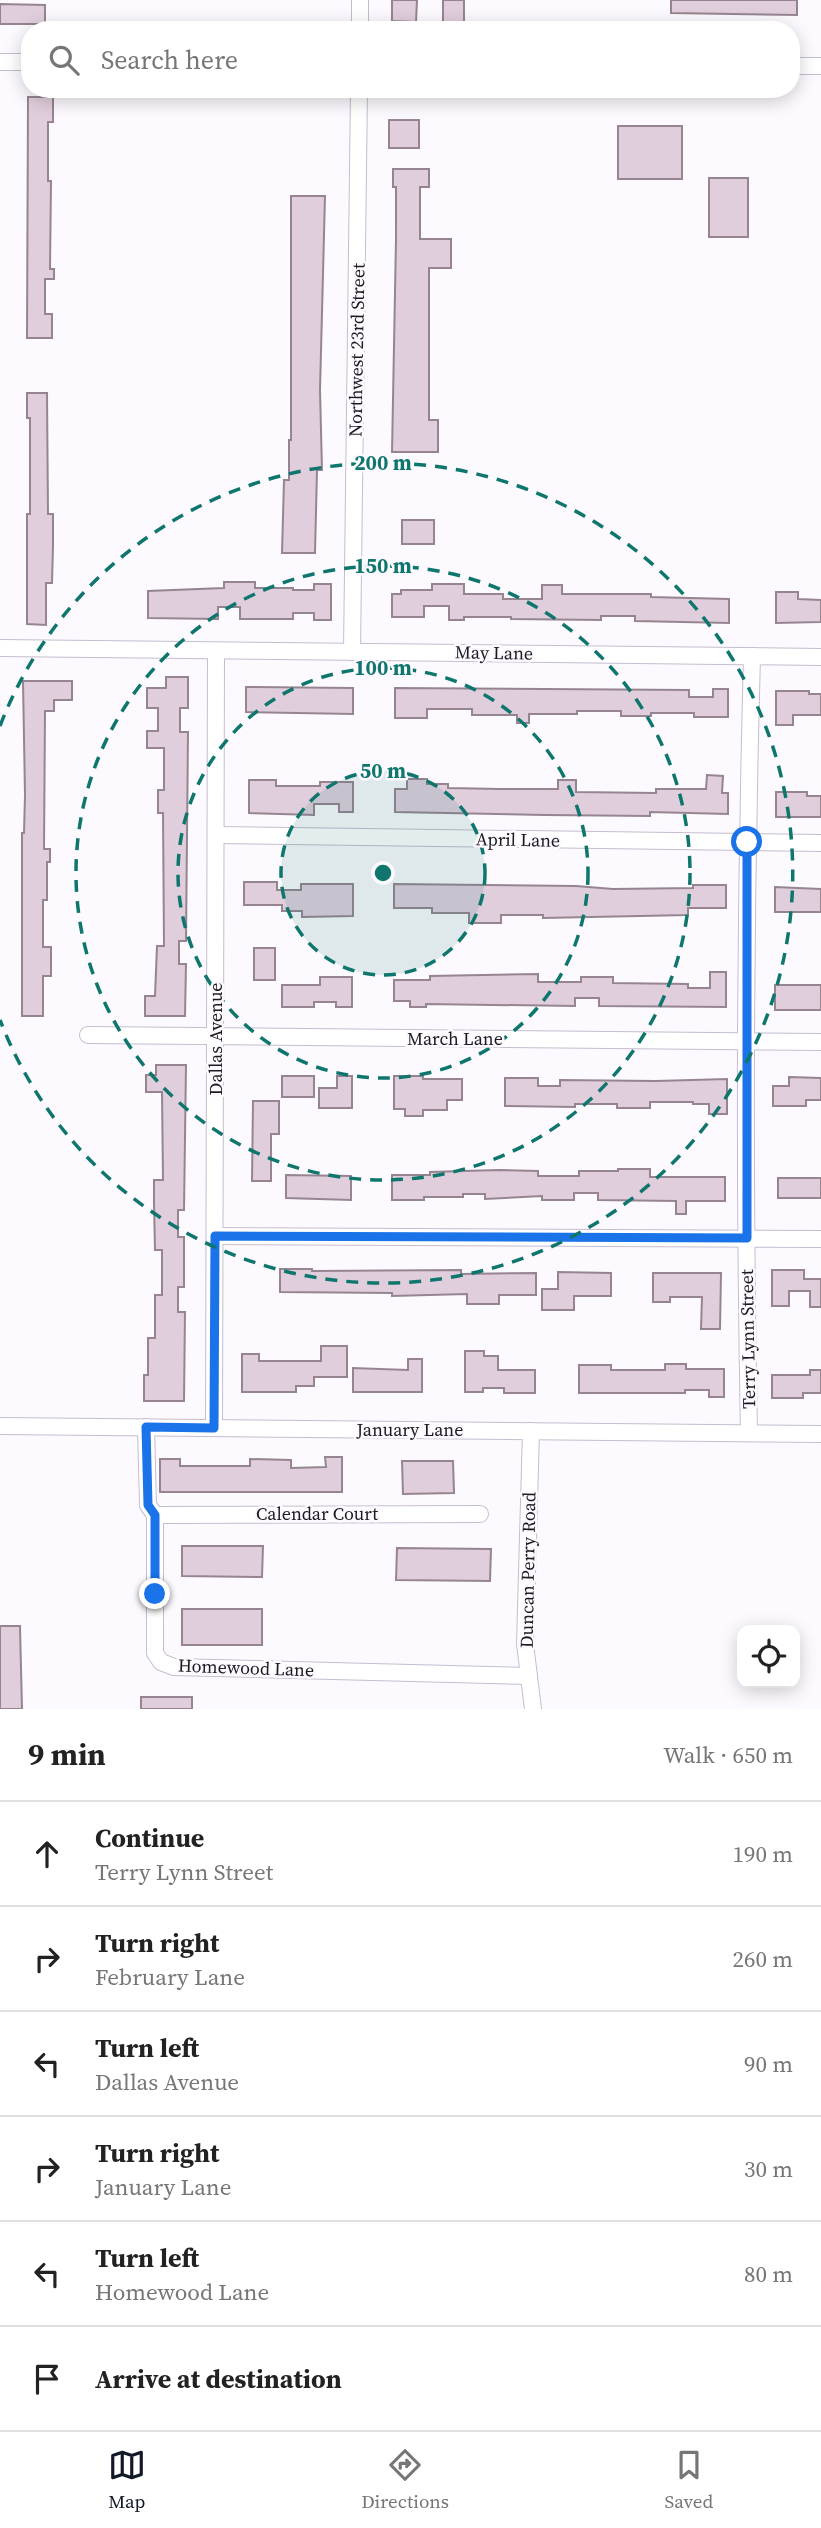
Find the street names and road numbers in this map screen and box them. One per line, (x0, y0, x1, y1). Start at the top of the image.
street label: Northwest 23rd Street (342, 263, 371, 437)
street label: May Lane (455, 639, 533, 666)
street label: April Lane (476, 826, 560, 853)
street label: Dallas Avenue (203, 983, 228, 1095)
street label: March Lane (407, 1026, 503, 1051)
street label: Terry Lynn Street (734, 1269, 761, 1409)
street label: January Lane (356, 1417, 463, 1442)
street label: Duncan Perry Road (514, 1492, 541, 1648)
street label: Calendar Court (256, 1501, 378, 1526)
street label: Homewood Lane (177, 1653, 315, 1682)

